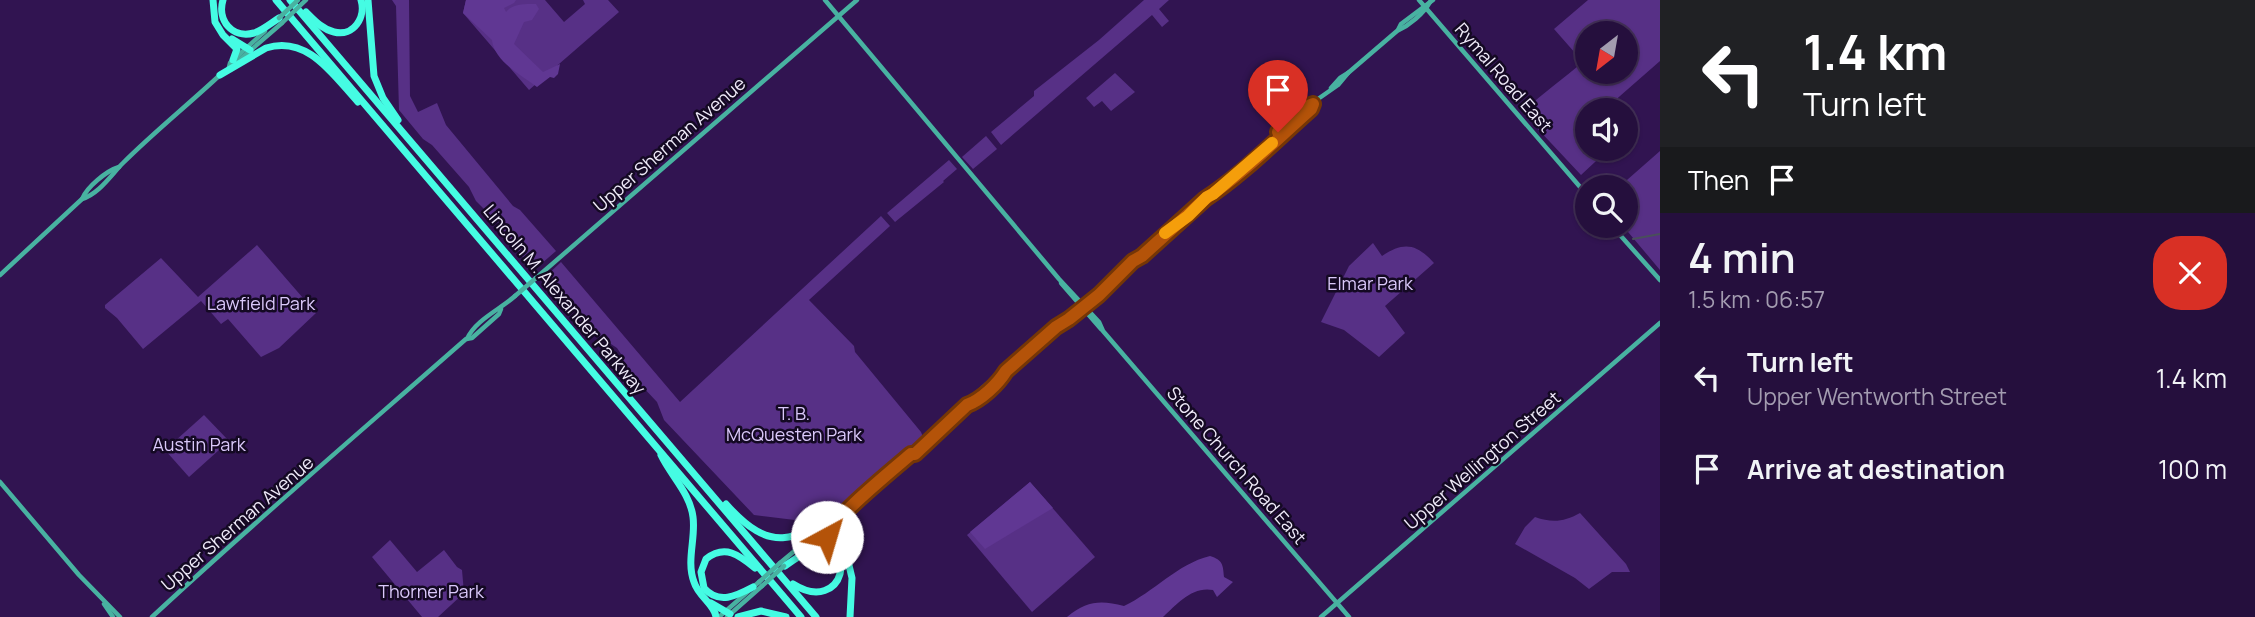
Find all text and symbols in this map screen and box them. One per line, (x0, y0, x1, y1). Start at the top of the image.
street label: Rymal Road East (1450, 17, 1558, 137)
text: 1.4 km (1803, 18, 1947, 85)
north arrow (1575, 21, 1638, 84)
map controls (1575, 21, 1638, 238)
icon: left (1688, 28, 1779, 119)
pin (1248, 60, 1308, 132)
street label: Upper Sherman Avenue (588, 71, 750, 217)
icon: arrive (1259, 71, 1297, 109)
text: Turn left (1803, 82, 1927, 126)
button: sound (1575, 98, 1638, 161)
icon: arrive (1763, 161, 1801, 199)
text: Then (1688, 162, 1749, 198)
button: search (1575, 175, 1638, 238)
street label: Lincoln M. Alexander Parkway (478, 199, 652, 399)
text: 4 min (1688, 228, 1796, 286)
button: close (2153, 236, 2227, 310)
park label: Elmar Park (1327, 271, 1414, 295)
text: 1.5 km · 06:57 (1688, 283, 1825, 315)
park label: Lawfield Park (207, 291, 316, 315)
text: Turn left (1747, 344, 1854, 380)
icon: left (1688, 359, 1726, 397)
text: 1.4 km (2156, 360, 2227, 396)
text: Upper Wentworth Street (1747, 380, 2007, 412)
street label: Stone Church Road East (1162, 381, 1312, 549)
street label: Upper Wellington Street (1399, 386, 1565, 534)
park label: T. B. McQuesten Park (726, 401, 863, 446)
park label: Austin Park (152, 432, 247, 456)
street label: Upper Sherman Avenue (156, 450, 318, 596)
icon: arrive (1688, 450, 1726, 488)
text: Arrive at destination (1747, 451, 2005, 487)
text: 100 m (2158, 451, 2227, 487)
position arrow (790, 500, 864, 574)
park label: Thorner Park (378, 579, 485, 603)

